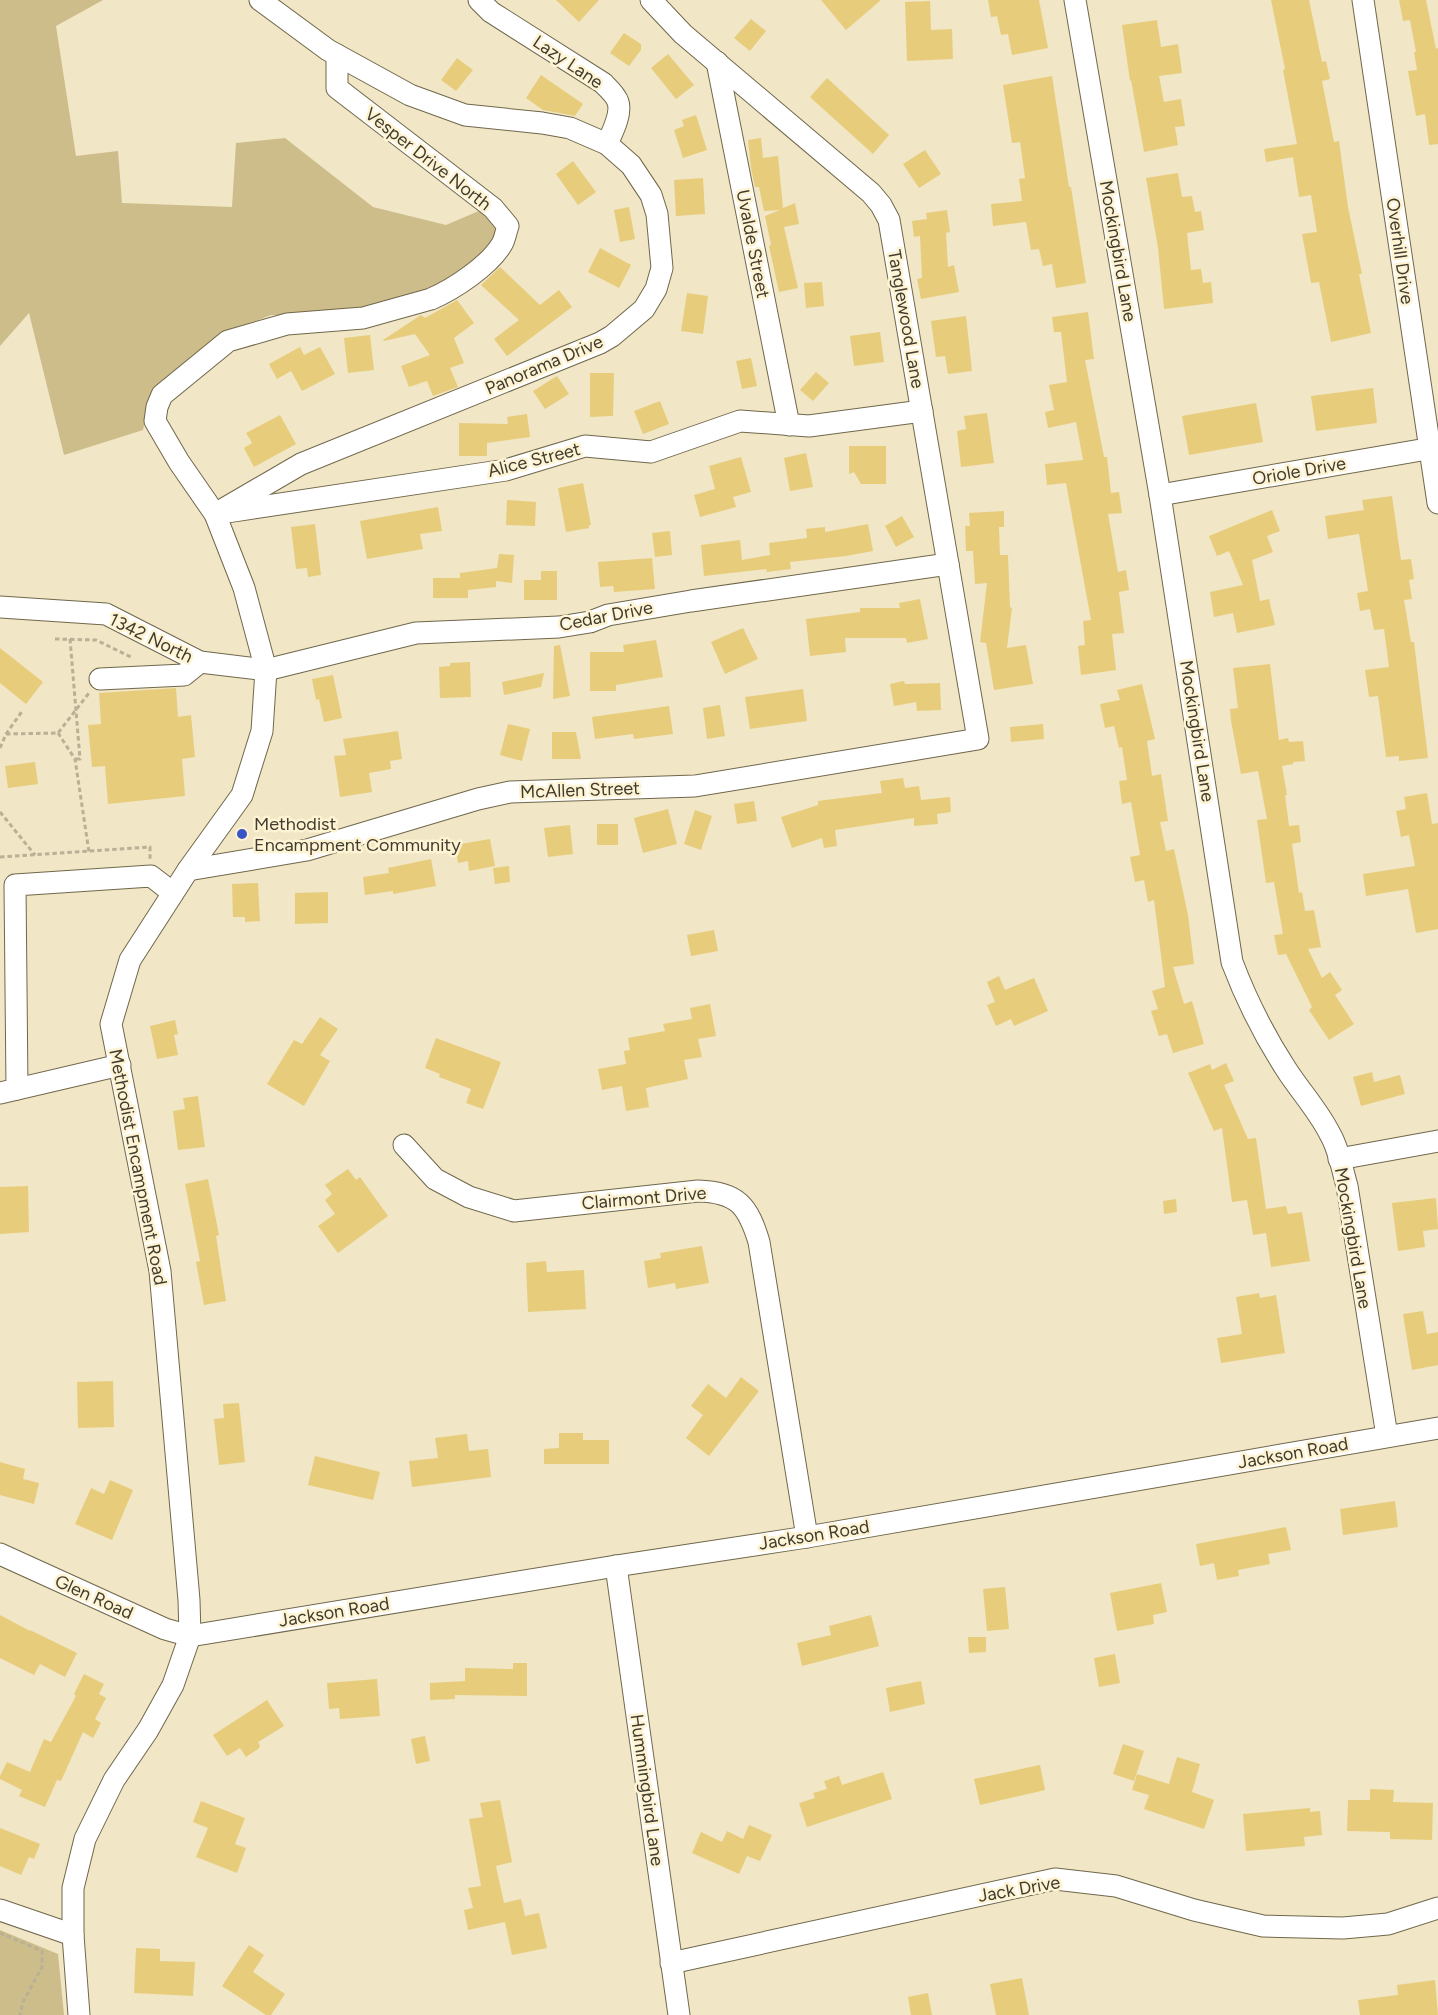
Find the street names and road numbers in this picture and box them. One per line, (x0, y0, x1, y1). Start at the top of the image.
street label: Lazy Lane (529, 31, 607, 93)
street label: Vesper Drive North (360, 103, 496, 215)
street label: Mockingbird Lane (1095, 179, 1141, 324)
street label: Uvalde Street (732, 188, 774, 300)
street label: Overhill Drive (1382, 196, 1418, 306)
street label: Tanglewood Lane (883, 248, 929, 390)
street label: Panorama Drive (482, 330, 606, 400)
street label: Alice Street (485, 438, 583, 482)
street label: Oriole Drive (1251, 452, 1348, 490)
street label: Cedar Drive (557, 596, 655, 636)
street label: 1342 North (106, 608, 196, 668)
street label: Mockingbird Lane (1175, 659, 1219, 804)
street label: McAllen Street (520, 777, 640, 803)
street label: Methodist Encampment Road (104, 1047, 172, 1287)
street label: Mockingbird Lane (1330, 1166, 1376, 1311)
street label: Clairmont Drive (581, 1182, 707, 1214)
street label: Jackson Road (1236, 1432, 1350, 1474)
street label: Jackson Road (757, 1515, 871, 1555)
street label: Glen Road (51, 1570, 137, 1624)
street label: Jackson Road (277, 1592, 391, 1632)
street label: Hummingbird Lane (625, 1713, 669, 1868)
street label: Jack Drive (976, 1871, 1062, 1907)

